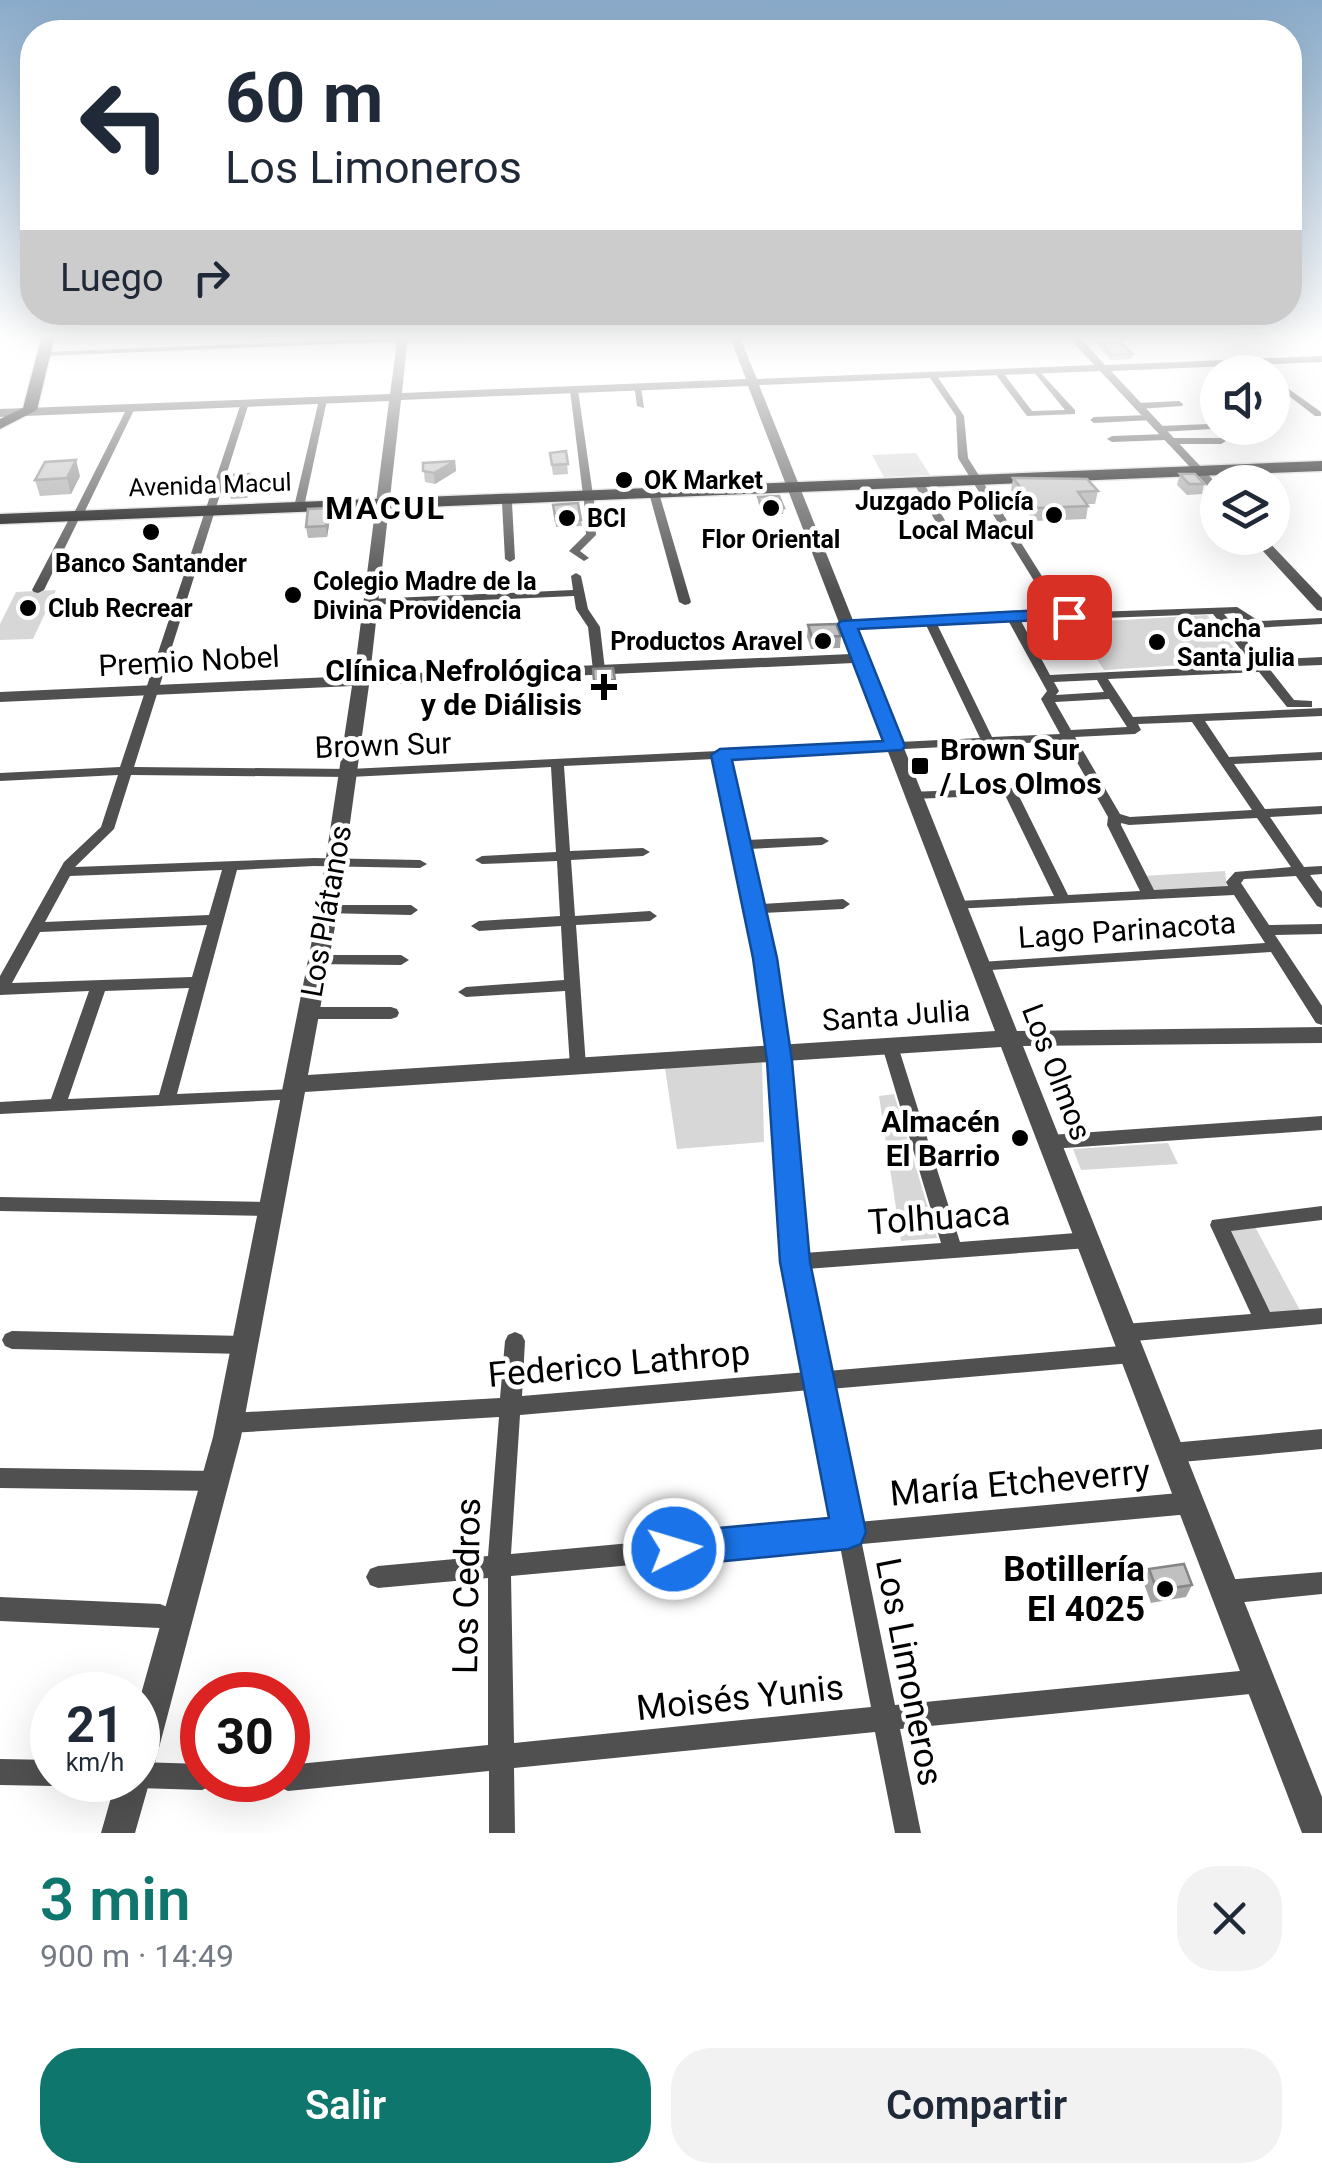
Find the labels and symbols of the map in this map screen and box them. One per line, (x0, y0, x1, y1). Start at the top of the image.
place label: OK Market (644, 466, 763, 495)
street label: Avenida Macul (128, 468, 292, 502)
marker: OK Market (613, 469, 635, 491)
place label: Juzgado Policía Local Macul (855, 487, 1034, 545)
district label: MACUL (325, 489, 447, 527)
marker: Flor Oriental (760, 497, 782, 519)
place label: BCI (587, 504, 627, 533)
marker: Juzgado Policía Local Macul (1043, 504, 1065, 526)
marker: BCI (556, 507, 578, 529)
marker: Banco Santander (140, 521, 162, 543)
place label: Flor Oriental (702, 525, 840, 554)
place label: Banco Santander (55, 549, 247, 578)
place label: Colegio Madre de la Divina Providencia (313, 567, 537, 625)
pin (1027, 575, 1112, 660)
marker: Colegio Madre de la Divina Providencia (282, 584, 304, 606)
place label: Club Recrear (48, 594, 193, 623)
marker: Club Recrear (17, 597, 39, 619)
place label: Cancha Santa julia (1177, 614, 1295, 672)
place label: Productos Aravel (610, 627, 803, 656)
marker: Productos Aravel (812, 630, 834, 652)
marker: Cancha Santa julia (1146, 631, 1168, 653)
street label: Premio Nobel (97, 639, 281, 683)
place label: Clínica Nefrológica y de Diálisis (325, 653, 582, 722)
marker: Clínica Nefrológica y de Diálisis (591, 674, 617, 700)
street label: Brown Sur (314, 725, 452, 765)
place label: Brown Sur / Los Olmos (939, 732, 1102, 801)
marker: Brown Sur / Los Olmos (909, 755, 931, 777)
street label: Los Plátanos (294, 822, 358, 1000)
street label: Lago Parinacota (1017, 905, 1237, 955)
street label: Santa Julia (821, 992, 971, 1038)
street label: Los Olmos (1015, 999, 1099, 1145)
place label: Almacén El Barrio (881, 1104, 1000, 1173)
marker: Almacén El Barrio (1009, 1127, 1031, 1149)
street label: Tolhuaca (866, 1193, 1012, 1243)
street label: Federico Lathrop (486, 1332, 752, 1396)
street label: María Etcheverry (888, 1451, 1152, 1515)
position arrow (622, 1497, 726, 1601)
street label: Los Cedros (445, 1498, 489, 1674)
place label: Botillería El 4025 (1003, 1549, 1145, 1630)
street label: Los Limoneros (867, 1555, 951, 1789)
marker: Botillería El 4025 (1154, 1578, 1176, 1600)
street label: Moisés Yunis (634, 1667, 846, 1729)
speed limit sign: 30 (180, 1672, 310, 1802)

